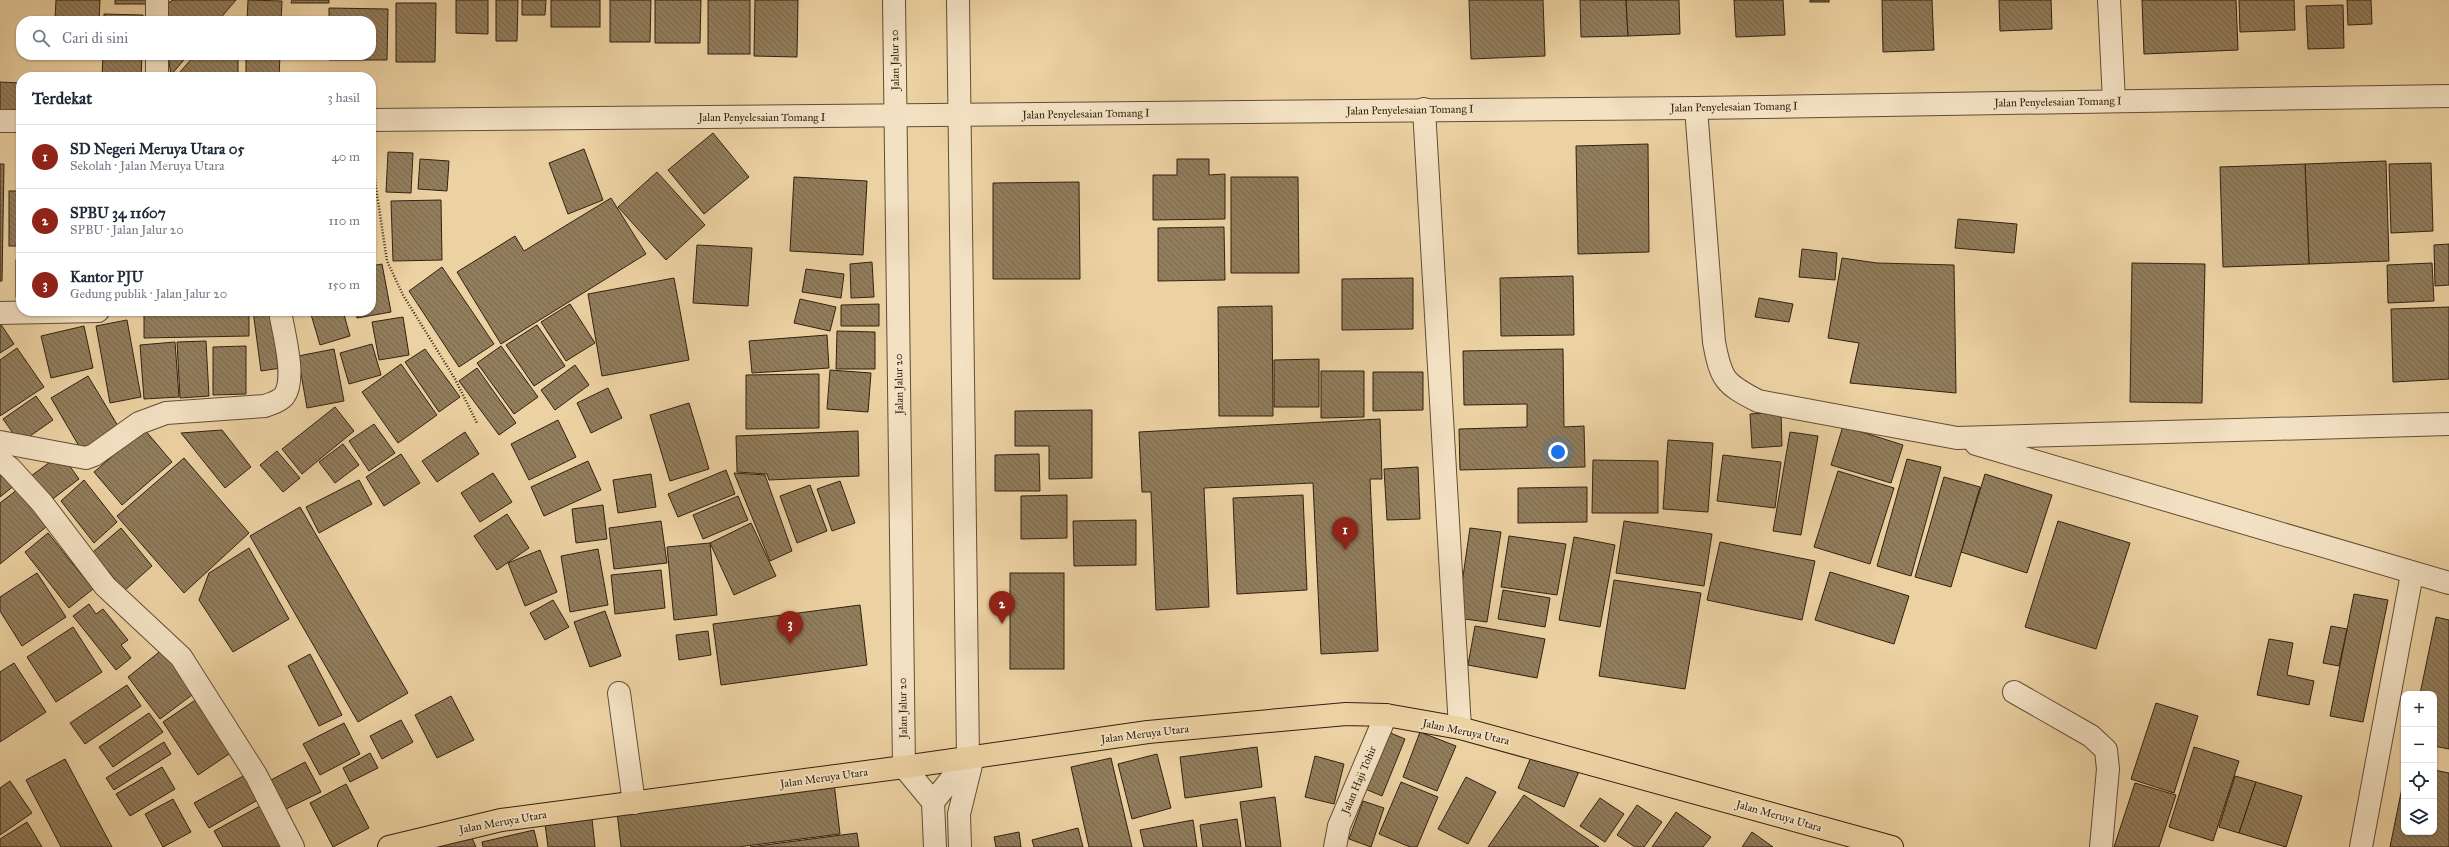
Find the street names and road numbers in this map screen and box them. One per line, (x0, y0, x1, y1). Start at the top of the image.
street label: Jalan Jalur 20 (888, 30, 903, 91)
street label: Jalan Penyelesaian Tomang I (1993, 94, 2122, 111)
street label: Jalan Penyelesaian Tomang I (1669, 99, 1798, 116)
street label: Jalan Penyelesaian Tomang I (1345, 102, 1474, 119)
street label: Jalan Penyelesaian Tomang I (1021, 106, 1150, 123)
street label: Jalan Penyelesaian Tomang I (697, 111, 826, 125)
street label: Jalan Jalur 20 (892, 354, 907, 415)
street label: Jalan Jalur 20 (896, 678, 911, 739)
street label: Jalan Meruya Utara (1420, 716, 1511, 749)
street label: Jalan Meruya Utara (1099, 722, 1190, 747)
street label: Jalan Haji Tohir (1338, 743, 1380, 817)
street label: Jalan Meruya Utara (778, 765, 869, 792)
street label: Jalan Meruya Utara (1733, 797, 1824, 835)
street label: Jalan Meruya Utara (457, 808, 548, 837)

